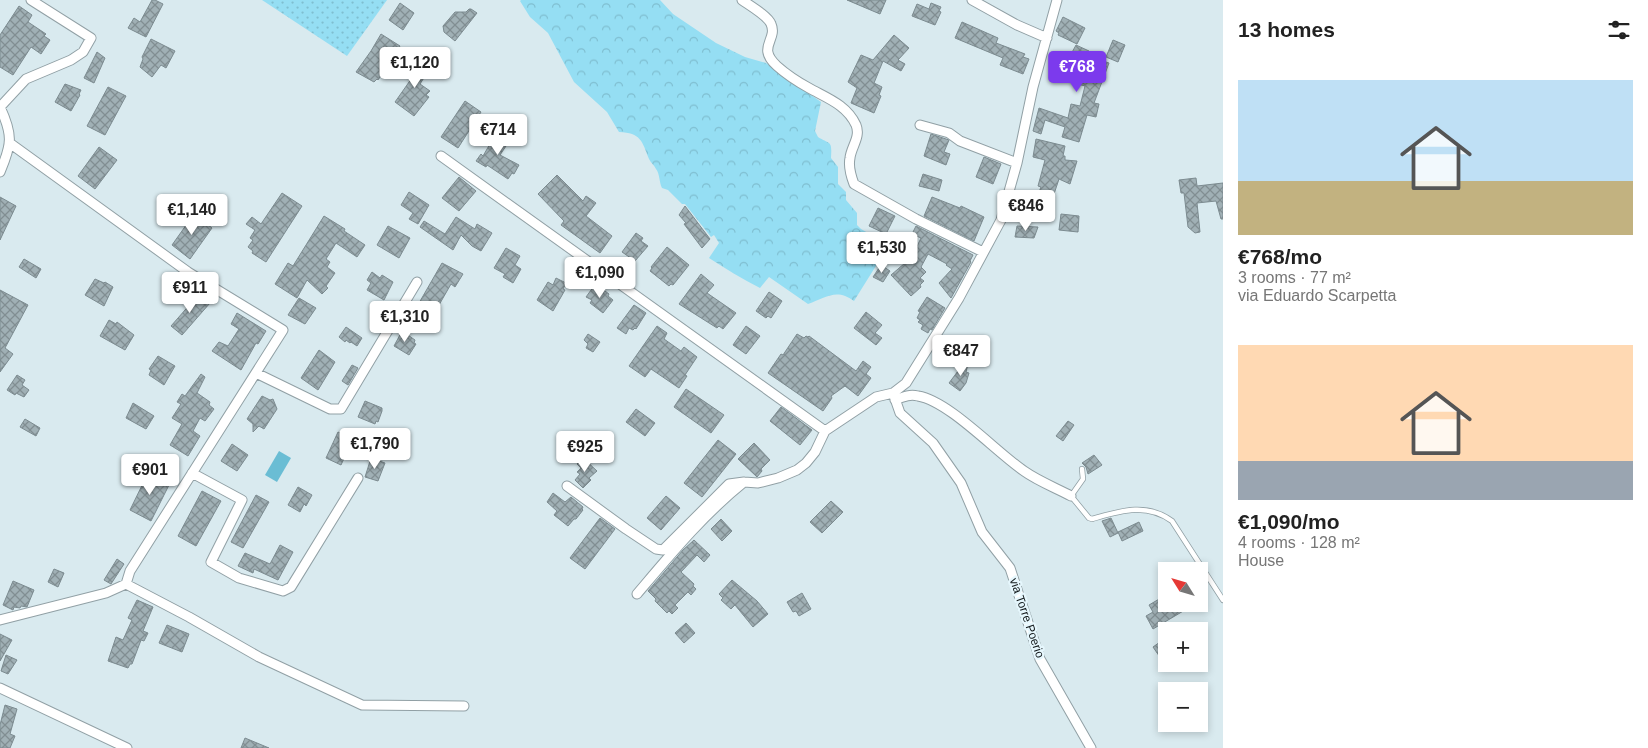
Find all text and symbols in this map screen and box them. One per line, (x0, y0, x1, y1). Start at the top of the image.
icon: filters (1605, 16, 1633, 44)
text: 13 homes (1238, 18, 1335, 41)
pin: €1,120 (374, 46, 456, 89)
pin: €768 (1047, 51, 1107, 93)
text: €1,120 (391, 54, 439, 71)
text: €768 (1059, 58, 1095, 75)
icon: home (1391, 113, 1481, 203)
pin: €714 (468, 114, 528, 156)
text: €714 (480, 121, 516, 138)
pin: €846 (996, 190, 1056, 232)
pin: €1,140 (151, 194, 233, 236)
text: €846 (1008, 197, 1044, 214)
text: €1,140 (168, 201, 216, 218)
pin: €1,530 (841, 232, 923, 274)
text: €1,530 (858, 239, 906, 256)
text: €768/mo (1238, 245, 1322, 268)
pin: €1,090 (559, 256, 641, 299)
text: €1,090 (576, 264, 624, 281)
text: 3 rooms · 77 m² (1238, 269, 1351, 286)
pin: €911 (160, 272, 220, 314)
text: €911 (173, 279, 207, 296)
text: via Eduardo Scarpetta (1238, 287, 1396, 304)
pin: €1,310 (364, 300, 446, 343)
text: €1,310 (381, 308, 429, 325)
pin: €847 (931, 334, 991, 377)
text: €847 (943, 342, 979, 359)
icon: home (1391, 378, 1481, 468)
pin: €1,790 (334, 428, 416, 470)
pin: €925 (555, 430, 615, 473)
text: €1,790 (351, 435, 399, 452)
text: €925 (567, 438, 603, 455)
pin: €901 (120, 454, 180, 496)
text: €901 (132, 461, 168, 478)
text: €1,090/mo (1238, 510, 1340, 533)
text: 4 rooms · 128 m² (1238, 534, 1360, 551)
text: House (1238, 552, 1284, 569)
north arrow (1158, 562, 1208, 612)
map controls (1158, 562, 1208, 732)
street label: via Torre Poerio (1007, 576, 1047, 660)
button: + (1158, 622, 1208, 672)
button: − (1158, 682, 1208, 732)

